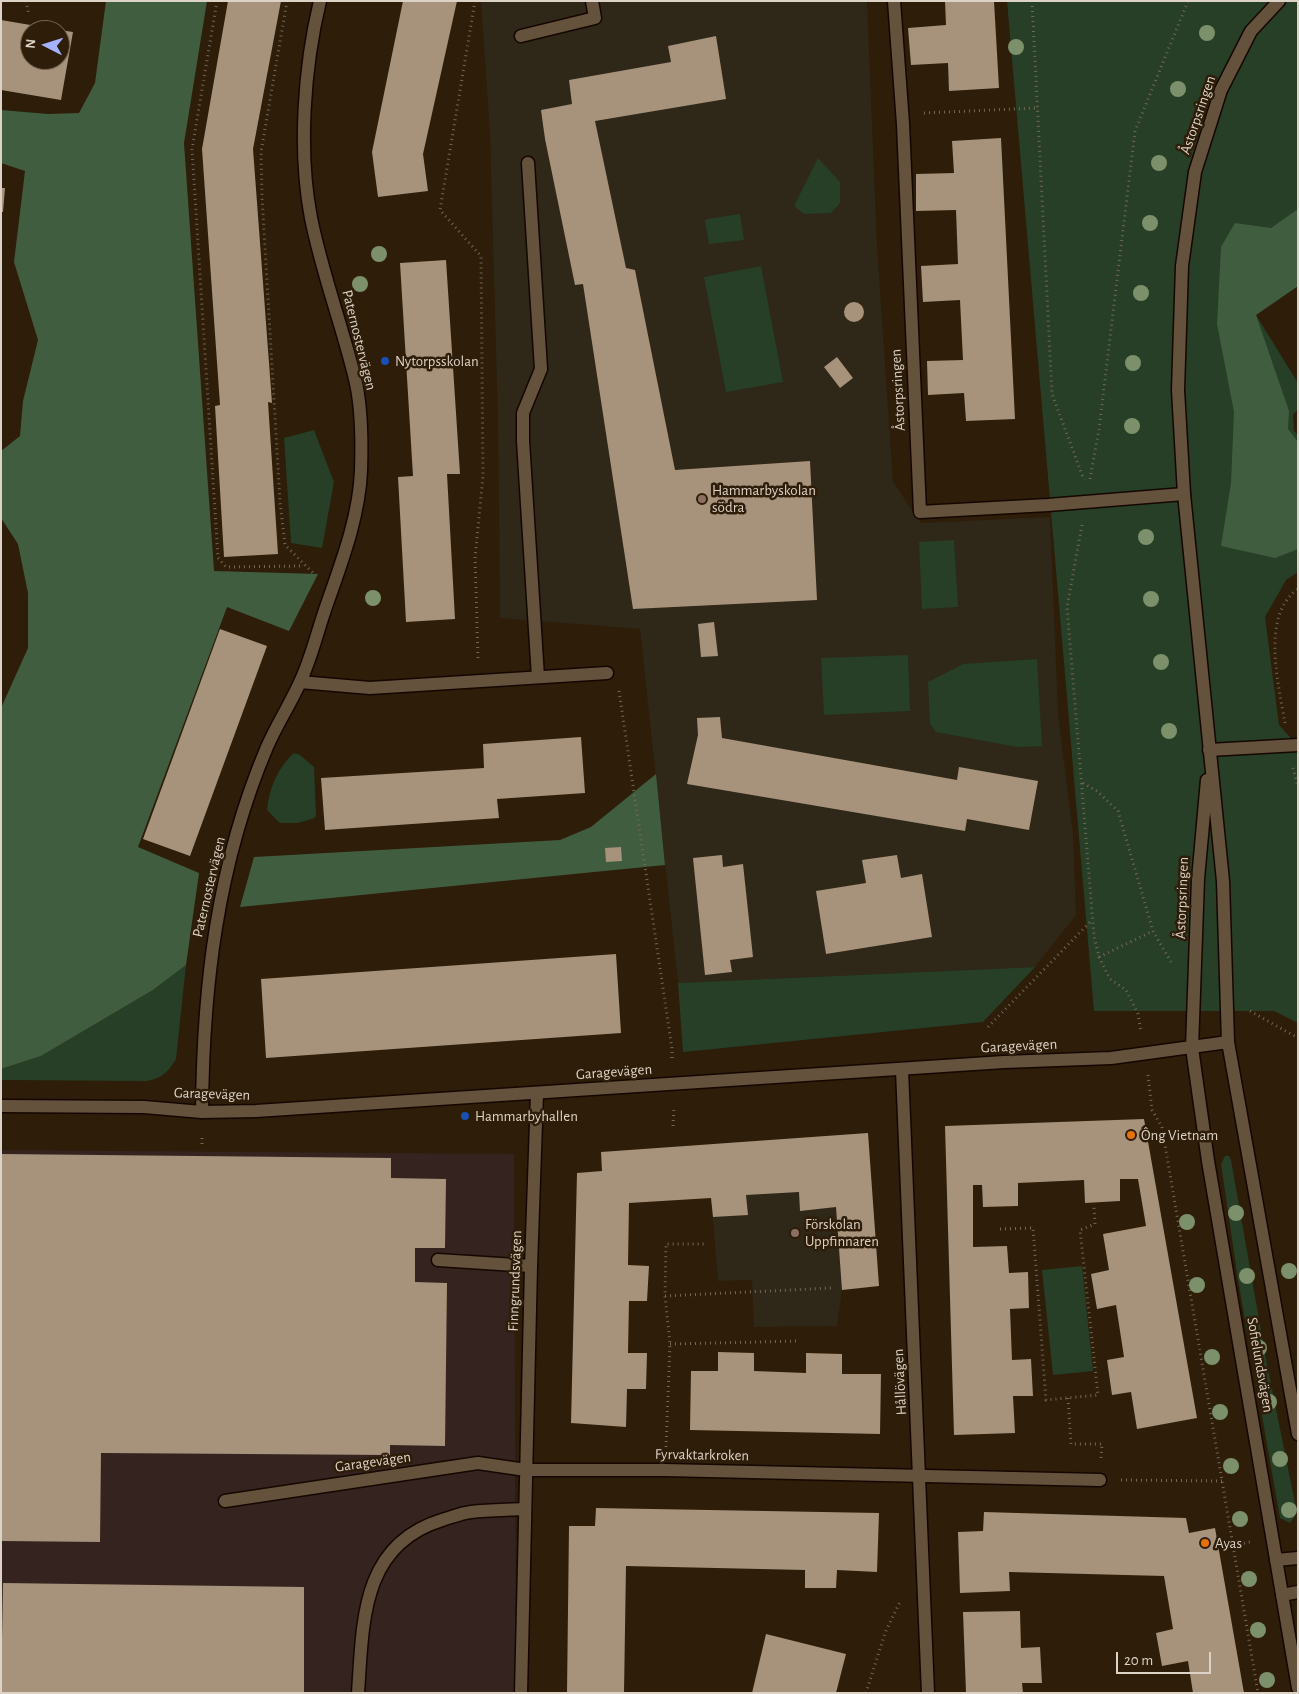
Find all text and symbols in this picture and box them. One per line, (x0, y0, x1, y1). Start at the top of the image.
north arrow (20, 20, 70, 70)
text: N (24, 38, 38, 49)
street label: Åstorpsringen (1176, 73, 1220, 157)
street label: Paternostervägen (338, 288, 380, 392)
street label: Åstorpsringen (887, 348, 909, 432)
place label: Nytorpsskolan (395, 352, 479, 370)
marker: Nytorpsskolan (379, 355, 391, 367)
place label: Hammarbyskolan södra (712, 481, 816, 516)
marker: Hammarbyskolan södra (696, 493, 708, 505)
street label: Paternostervägen (189, 835, 229, 939)
street label: Åstorpsringen (1172, 857, 1192, 939)
street label: Garagevägen (980, 1035, 1058, 1057)
street label: Garagevägen (575, 1060, 653, 1084)
street label: Garagevägen (173, 1084, 251, 1104)
place label: Hammarbyhallen (475, 1107, 578, 1125)
marker: Hammarbyhallen (459, 1110, 471, 1122)
place label: Ông Vietnam (1141, 1126, 1218, 1144)
marker: Ông Vietnam (1125, 1129, 1137, 1141)
place label: Förskolan Uppfinnaren (805, 1215, 879, 1250)
marker: Förskolan Uppfinnaren (789, 1227, 801, 1239)
street label: Finngrundsvägen (504, 1230, 526, 1332)
street label: Sofielundsvägen (1243, 1316, 1277, 1414)
street label: Hållövägen (889, 1348, 911, 1416)
street label: Fyrvaktarkroken (655, 1445, 749, 1465)
street label: Garagevägen (334, 1448, 412, 1476)
place label: Ayas (1215, 1534, 1242, 1552)
marker: Ayas (1199, 1537, 1211, 1549)
scale bar (1119, 1642, 1214, 1674)
text: 20 m (1124, 1653, 1153, 1668)

